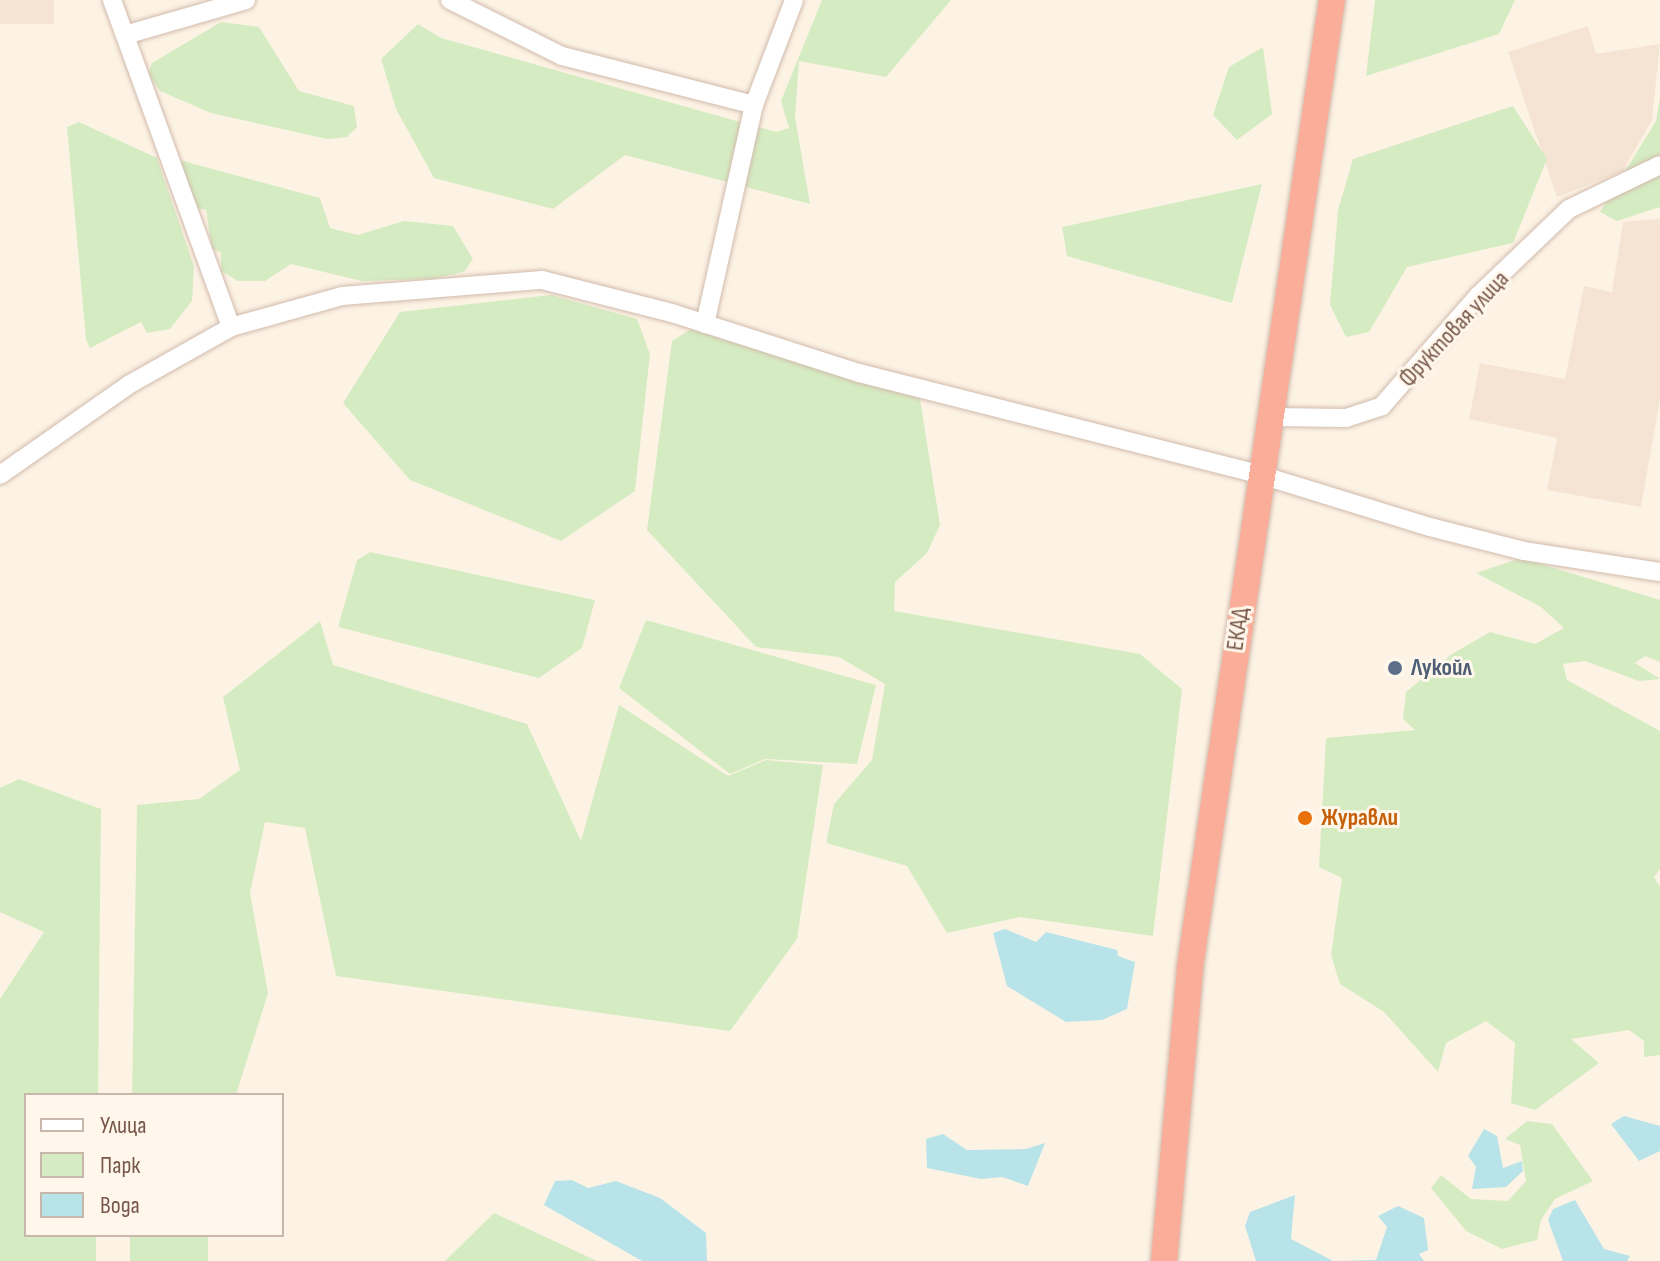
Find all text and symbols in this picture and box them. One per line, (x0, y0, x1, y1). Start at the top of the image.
street label: Фруктовая улица (1393, 265, 1515, 393)
street label: ЕКАД (1221, 606, 1255, 652)
place label: Лукойл (1411, 654, 1472, 682)
marker: Лукойл (1386, 659, 1404, 677)
place label: Журавли (1321, 804, 1398, 832)
marker: Журавли (1296, 809, 1314, 827)
legend (24, 1093, 284, 1237)
text: Улица (100, 1111, 146, 1140)
text: Парк (100, 1151, 140, 1180)
text: Вода (100, 1191, 140, 1220)

